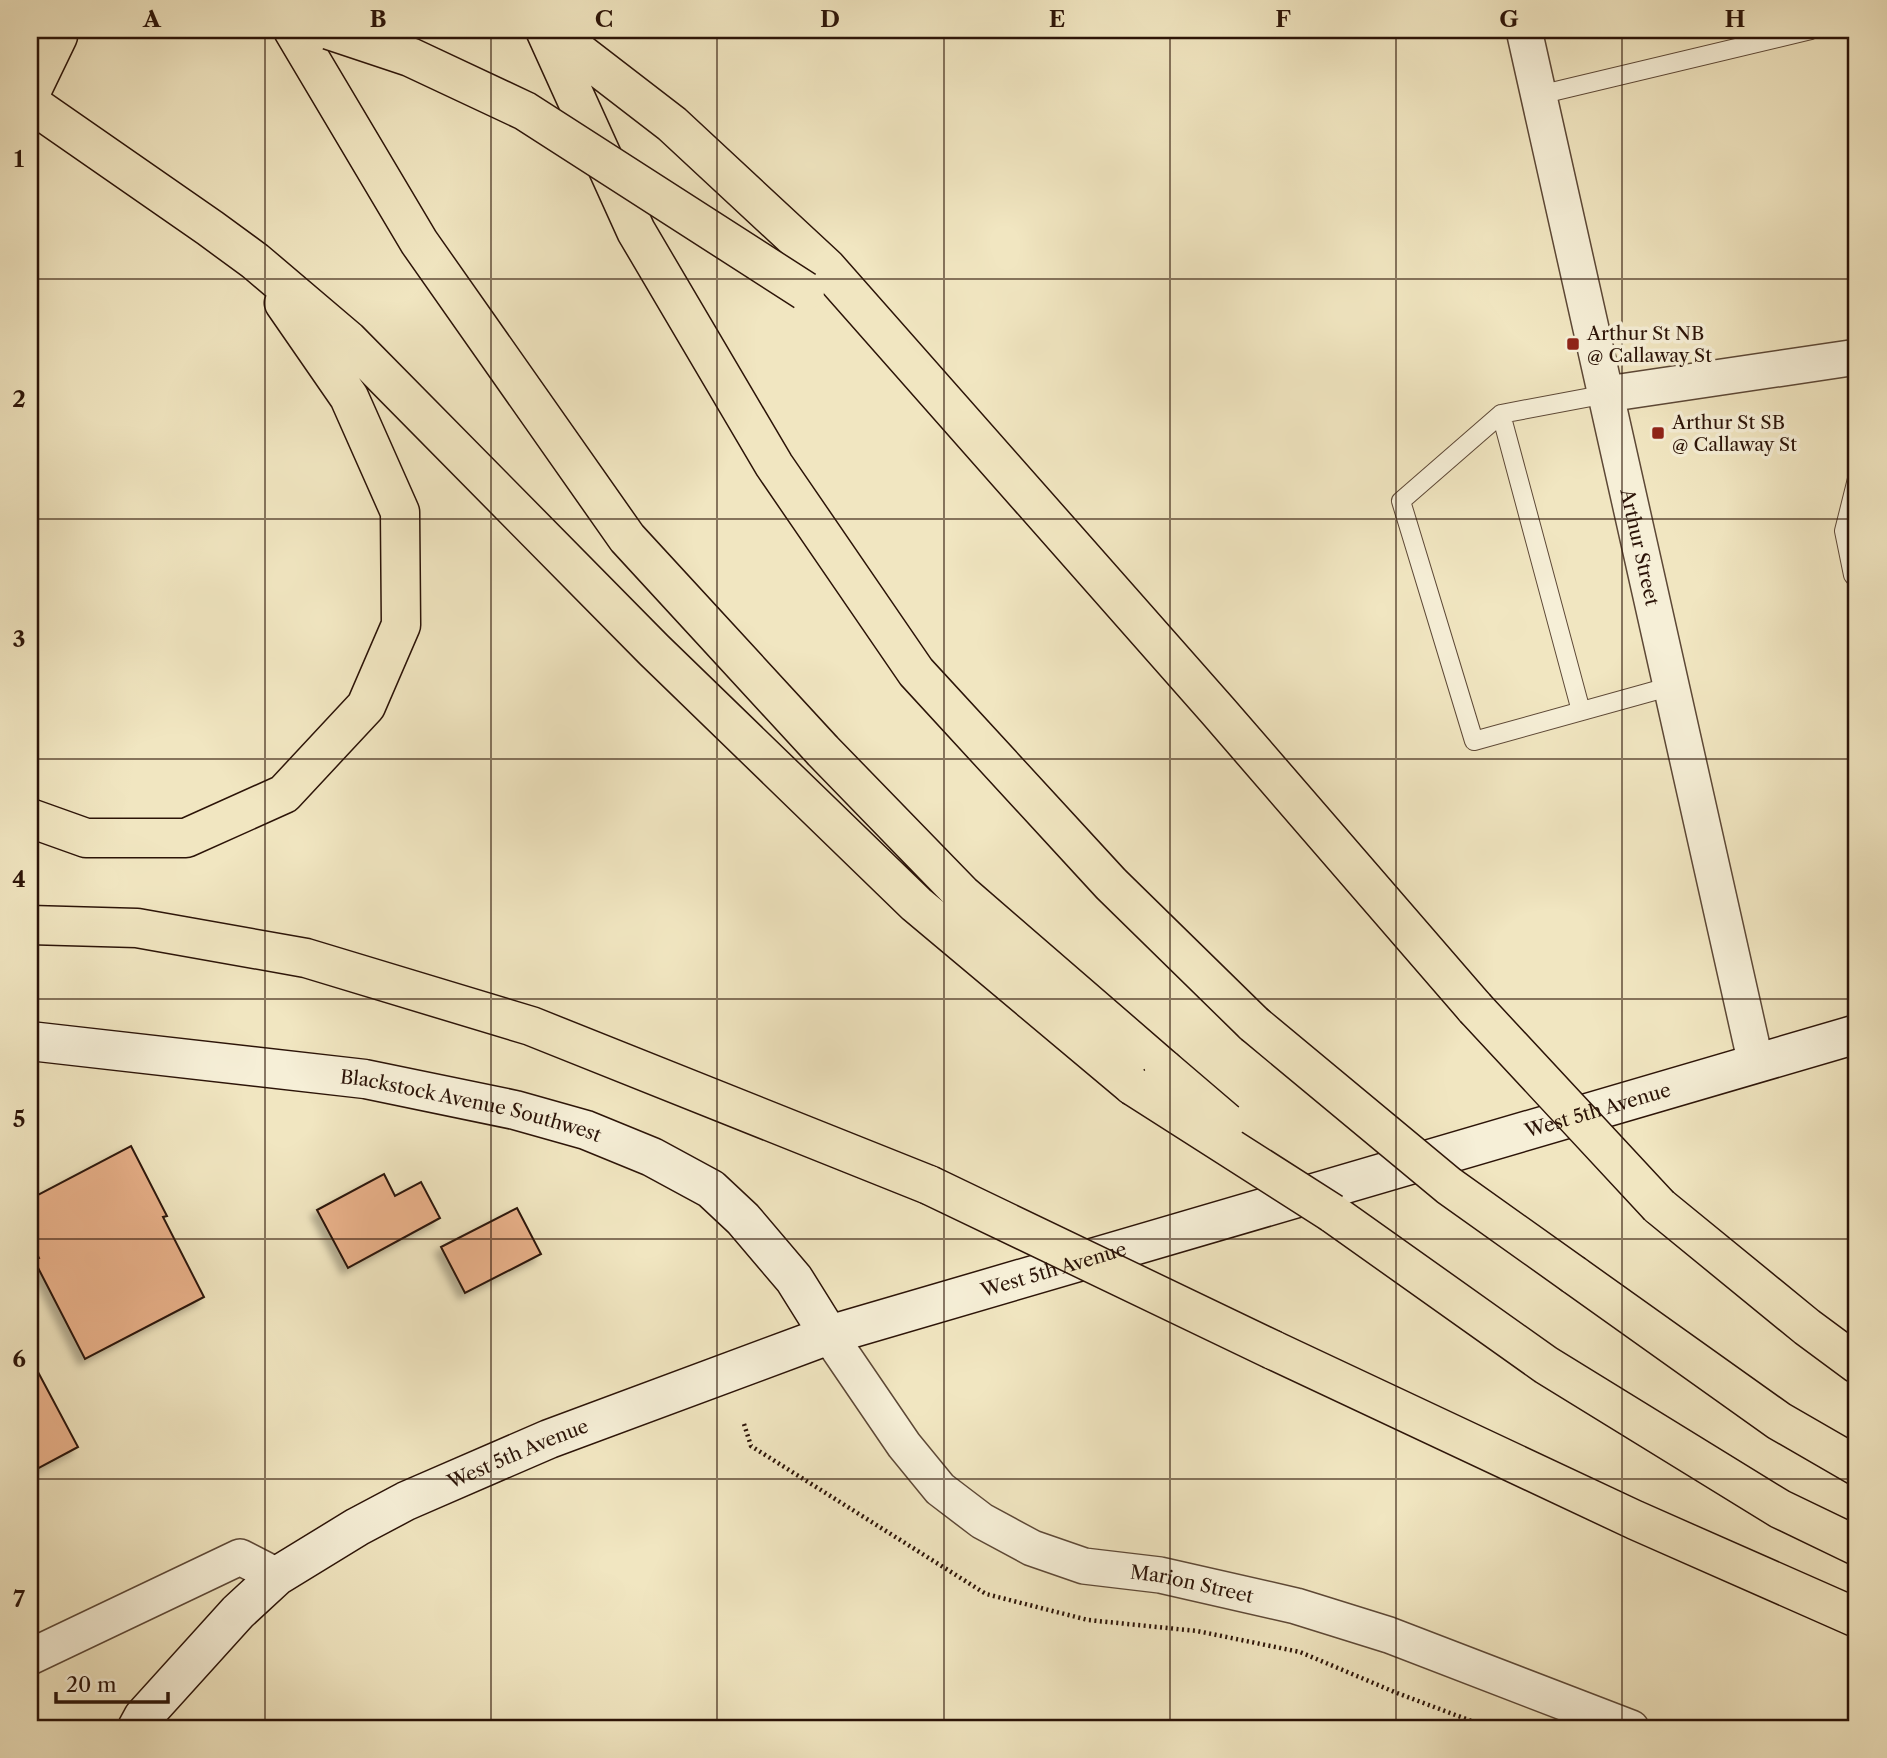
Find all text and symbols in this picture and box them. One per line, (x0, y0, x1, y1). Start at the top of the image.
text: A (142, 5, 162, 33)
text: B (369, 5, 387, 33)
text: C (595, 5, 613, 33)
text: D (820, 5, 840, 33)
text: E (1049, 5, 1065, 33)
text: F (1275, 5, 1291, 33)
text: G (1499, 5, 1519, 33)
text: H (1725, 5, 1746, 33)
text: 1 (14, 145, 25, 173)
place label: Arthur St NB @ Callaway St (1586, 322, 1712, 367)
marker: Arthur St NB @ Callaway St (1565, 336, 1581, 352)
text: 2 (12, 385, 26, 413)
place label: Arthur St SB @ Callaway St (1671, 411, 1797, 456)
marker: Arthur St SB @ Callaway St (1650, 425, 1666, 441)
street label: Arthur Street (1616, 486, 1664, 608)
text: 3 (13, 625, 26, 653)
text: 4 (12, 865, 26, 893)
street label: Blackstock Avenue Southwest (339, 1065, 605, 1147)
street label: West 5th Avenue (1521, 1078, 1673, 1142)
text: 5 (13, 1105, 25, 1133)
street label: West 5th Avenue (977, 1237, 1129, 1302)
text: 6 (12, 1345, 26, 1373)
street label: West 5th Avenue (443, 1414, 591, 1494)
street label: Marion Street (1129, 1560, 1256, 1608)
text: 7 (13, 1585, 25, 1613)
scale bar (56, 1660, 168, 1704)
text: 20 m (66, 1672, 117, 1697)

